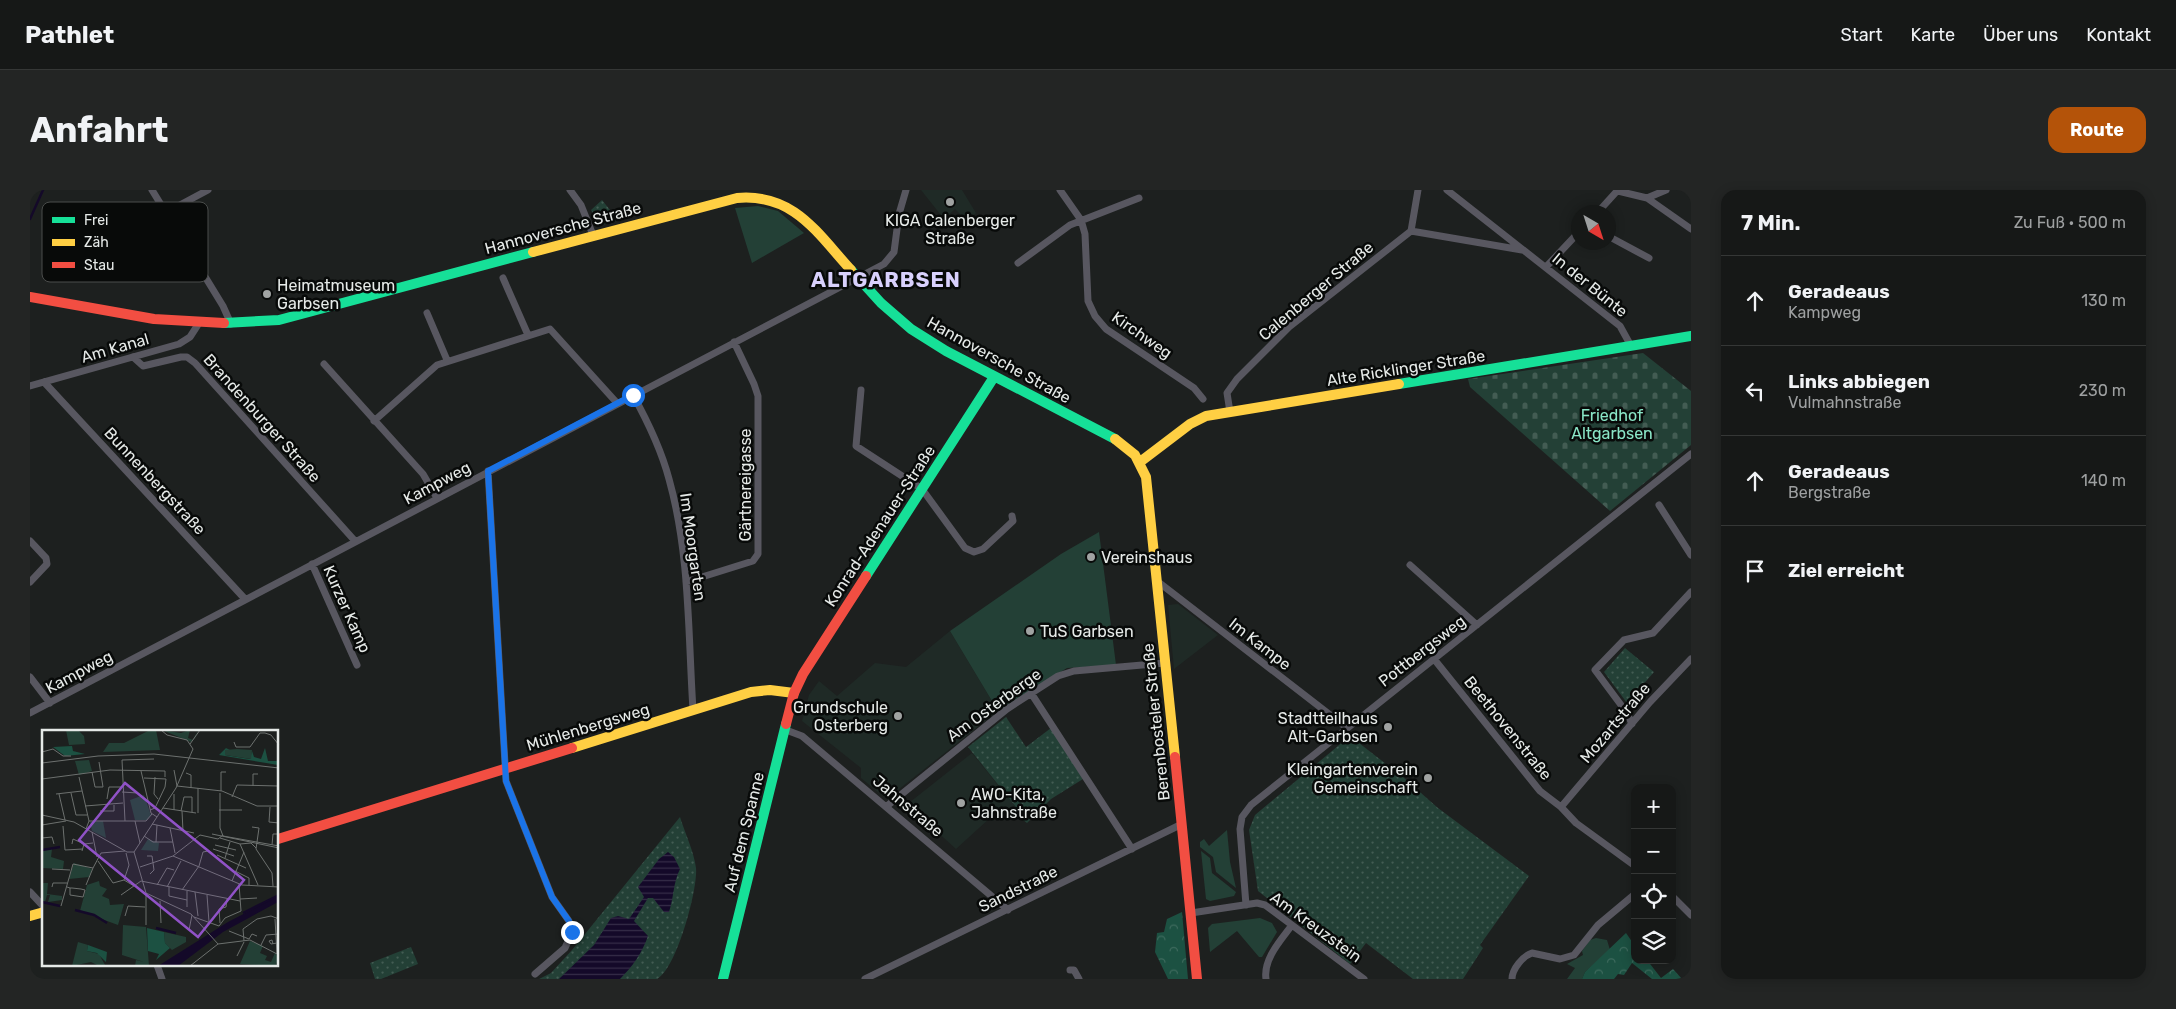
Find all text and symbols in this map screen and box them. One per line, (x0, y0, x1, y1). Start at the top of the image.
text: Pathlet (25, 21, 114, 49)
text: Start (1840, 24, 1883, 46)
text: Karte (1911, 24, 1955, 46)
text: Über uns (1983, 24, 2058, 46)
text: Kontakt (2086, 24, 2151, 46)
button: Route (2048, 107, 2146, 153)
text: Anfahrt (30, 109, 168, 151)
marker: KIGA Calenberger Straße (944, 196, 956, 208)
street label: Hannoversche Straße (483, 198, 643, 258)
legend (42, 202, 208, 282)
north arrow (1571, 205, 1616, 250)
text: 7 Min. (1741, 210, 1800, 235)
place label: KIGA Calenberger Straße (885, 211, 1015, 248)
text: Frei (84, 212, 108, 229)
text: Zu Fuß · 500 m (2014, 213, 2126, 232)
text: Zäh (84, 234, 109, 251)
street label: Calenberger Straße (1255, 237, 1377, 345)
street label: In der Bünte (1549, 249, 1631, 321)
text: Stau (84, 257, 114, 274)
district label: ALTGARBSEN (811, 267, 961, 292)
place label: Heimatmuseum Garbsen (277, 276, 395, 313)
text: Geradeaus (1788, 280, 1890, 303)
icon: ahead (1741, 287, 1769, 315)
marker: Heimatmuseum Garbsen (261, 288, 273, 300)
text: 130 m (2081, 291, 2126, 310)
text: Kampweg (1788, 303, 1861, 322)
street label: Kirchweg (1108, 307, 1176, 363)
street label: Hannoversche Straße (924, 313, 1074, 407)
street label: Am Kanal (79, 329, 151, 367)
street label: Alte Ricklinger Straße (1325, 346, 1487, 390)
street label: Brandenburger Straße (199, 350, 325, 486)
text: Links abbiegen (1788, 370, 1930, 393)
icon: left (1741, 377, 1769, 405)
text: 230 m (2079, 381, 2126, 400)
route start (622, 384, 645, 407)
text: Vulmahnstraße (1788, 393, 1902, 412)
park label: Friedhof Altgarbsen (1571, 406, 1653, 443)
street label: Bunnenbergstraße (100, 423, 210, 539)
street label: Gärtnereigasse (736, 428, 755, 542)
street label: Konrad-Adenauer-Straße (821, 442, 939, 610)
street label: Kampweg (400, 457, 474, 509)
text: Geradeaus (1788, 460, 1890, 483)
icon: ahead (1741, 467, 1769, 495)
text: 140 m (2081, 471, 2126, 490)
text: Bergstraße (1788, 483, 1871, 502)
street label: Im Moorgarten (676, 492, 710, 602)
place label: Vereinshaus (1101, 548, 1193, 567)
marker: Vereinshaus (1085, 551, 1097, 563)
icon: arrive (1741, 557, 1769, 585)
text: Ziel erreicht (1788, 559, 1904, 582)
street label: Kurzer Kamp (319, 562, 375, 656)
street label: Pottbergsweg (1375, 611, 1469, 691)
street label: Im Kampe (1225, 614, 1295, 674)
place label: TuS Garbsen (1040, 622, 1134, 641)
marker: TuS Garbsen (1024, 625, 1036, 637)
street label: Berenbosteler Straße (1138, 642, 1174, 802)
street label: Kampweg (42, 646, 116, 698)
street label: Am Osterberge (943, 664, 1045, 746)
street label: Beethovenstraße (1460, 672, 1556, 784)
street label: Mozartstraße (1576, 679, 1654, 767)
place label: Grundschule Osterberg (793, 698, 888, 735)
street label: Mühlenbergsweg (524, 699, 652, 755)
place label: Stadtteilhaus Alt-Garbsen (1278, 709, 1378, 746)
marker: Grundschule Osterberg (892, 710, 904, 722)
marker: Stadtteilhaus Alt-Garbsen (1382, 721, 1394, 733)
inset map (42, 730, 279, 966)
place label: Kleingartenverein Gemeinschaft (1287, 760, 1418, 797)
street label: Auf dem Spanne (720, 770, 768, 894)
street label: Jahnstraße (869, 771, 947, 841)
marker: Kleingartenverein Gemeinschaft (1422, 772, 1434, 784)
map controls (1631, 784, 1676, 964)
button: + (1631, 784, 1676, 829)
place label: AWO-Kita, Jahnstraße (971, 785, 1057, 822)
marker: AWO-Kita, Jahnstraße (955, 797, 967, 809)
button: − (1631, 829, 1676, 874)
street label: Sandstraße (975, 862, 1061, 916)
button: locate (1631, 874, 1676, 919)
street label: Am Kreuzstein (1267, 888, 1365, 966)
button: layers (1631, 919, 1676, 964)
route end (561, 921, 584, 944)

